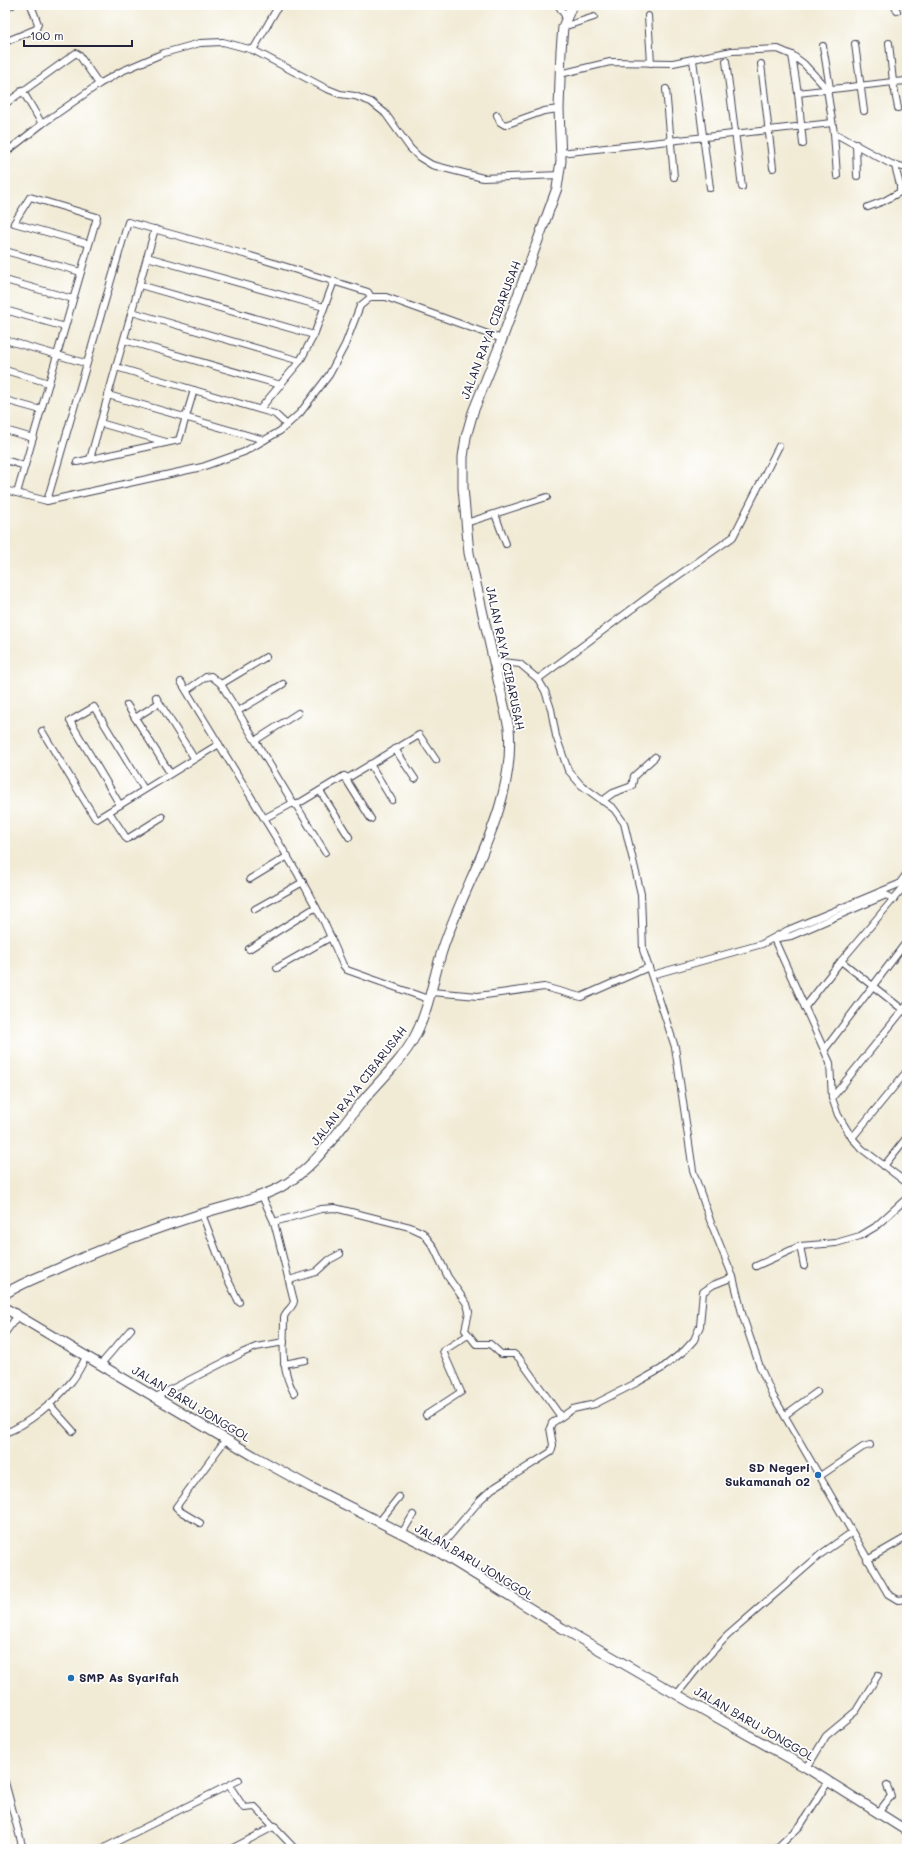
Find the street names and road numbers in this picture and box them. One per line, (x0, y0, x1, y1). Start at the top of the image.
street label: JALAN RAYA CIBARUSAH (456, 258, 524, 401)
street label: JALAN RAYA CIBARUSAH (483, 584, 529, 731)
street label: JALAN RAYA CIBARUSAH (307, 1022, 410, 1148)
street label: JALAN BARU JONGGOL (129, 1361, 255, 1445)
street label: JALAN BARU JONGGOL (412, 1519, 538, 1603)
street label: JALAN BARU JONGGOL (692, 1682, 818, 1764)

